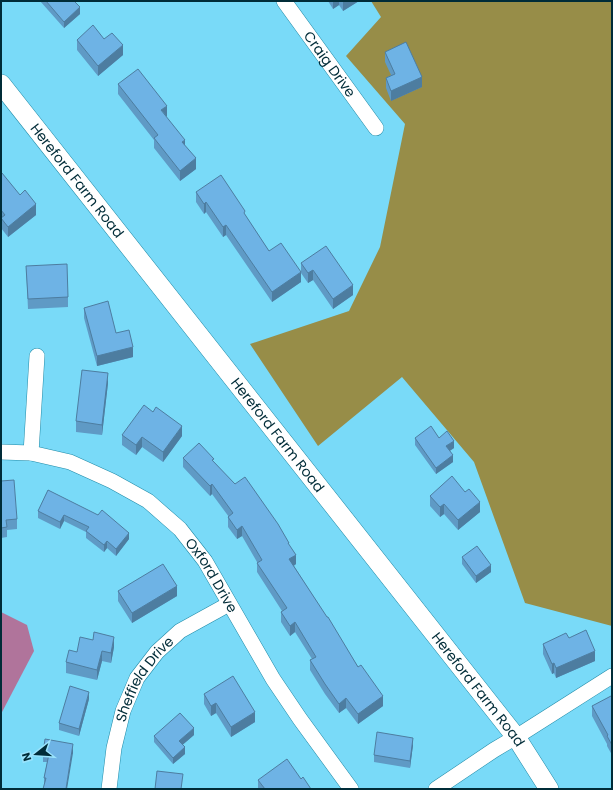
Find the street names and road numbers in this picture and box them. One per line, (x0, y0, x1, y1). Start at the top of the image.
street label: Craig Drive (299, 27, 361, 102)
street label: Hereford Farm Road (26, 119, 129, 242)
street label: Hereford Farm Road (226, 374, 329, 496)
street label: Oxford Drive (181, 534, 243, 617)
street label: Hereford Farm Road (427, 628, 530, 751)
street label: Sheffield Drive (111, 631, 178, 724)

